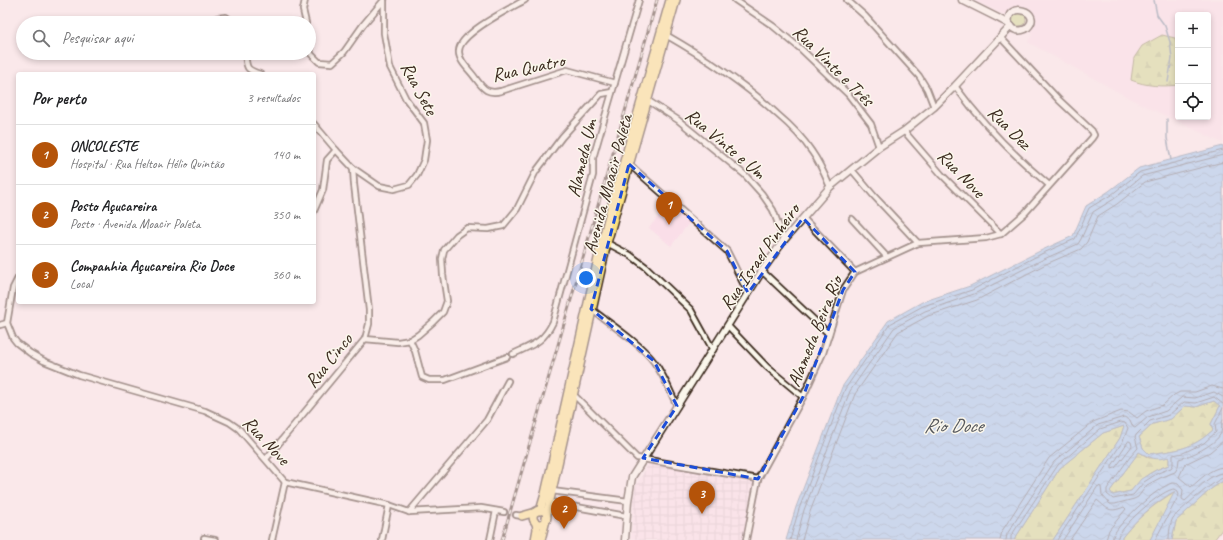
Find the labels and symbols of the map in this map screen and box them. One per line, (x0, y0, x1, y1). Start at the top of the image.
street label: Rua Vinte e Três (788, 20, 881, 113)
street label: Rua Quatro (490, 48, 569, 87)
street label: Rua Sete (395, 58, 444, 121)
street label: Rua Dez (982, 101, 1038, 156)
street label: Rua Vinte e Um (680, 103, 772, 185)
street label: Avenida Moacir Paleta (578, 110, 639, 257)
street label: Alameda Um (561, 115, 603, 199)
street label: Rua Nove (932, 144, 992, 204)
pin: 1 (656, 192, 682, 225)
street label: Rua Israel Pinheiro (714, 197, 807, 314)
your location (576, 268, 596, 288)
street label: Alameda Beira Rio (782, 270, 849, 390)
street label: Rua Cinco (299, 327, 359, 393)
street label: Rua Nove (237, 411, 296, 472)
water label: Rio Doce (924, 413, 986, 438)
pin: 3 (689, 481, 715, 514)
pin: 2 (551, 496, 577, 529)

